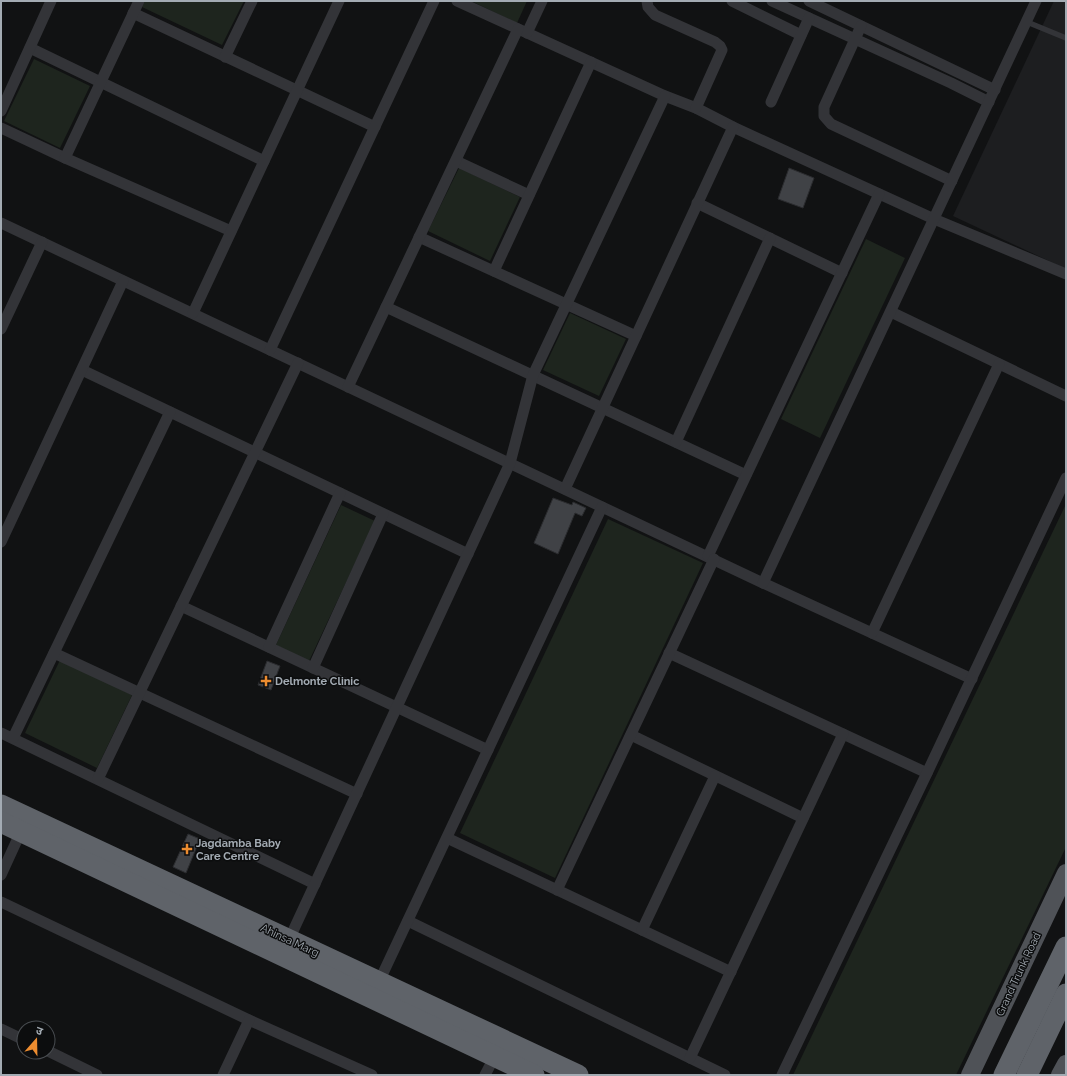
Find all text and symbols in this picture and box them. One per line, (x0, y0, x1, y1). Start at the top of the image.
marker: Delmonte Clinic (260, 675, 272, 687)
place label: Delmonte Clinic (275, 675, 359, 688)
place label: Jagdamba Baby Care Centre (196, 837, 281, 863)
marker: Jagdamba Baby Care Centre (181, 843, 193, 855)
street label: Ahinsa Marg (259, 921, 321, 960)
street label: Grand Trunk Road (993, 930, 1044, 1018)
north arrow (16, 1020, 56, 1060)
text: उ (34, 1024, 45, 1038)

